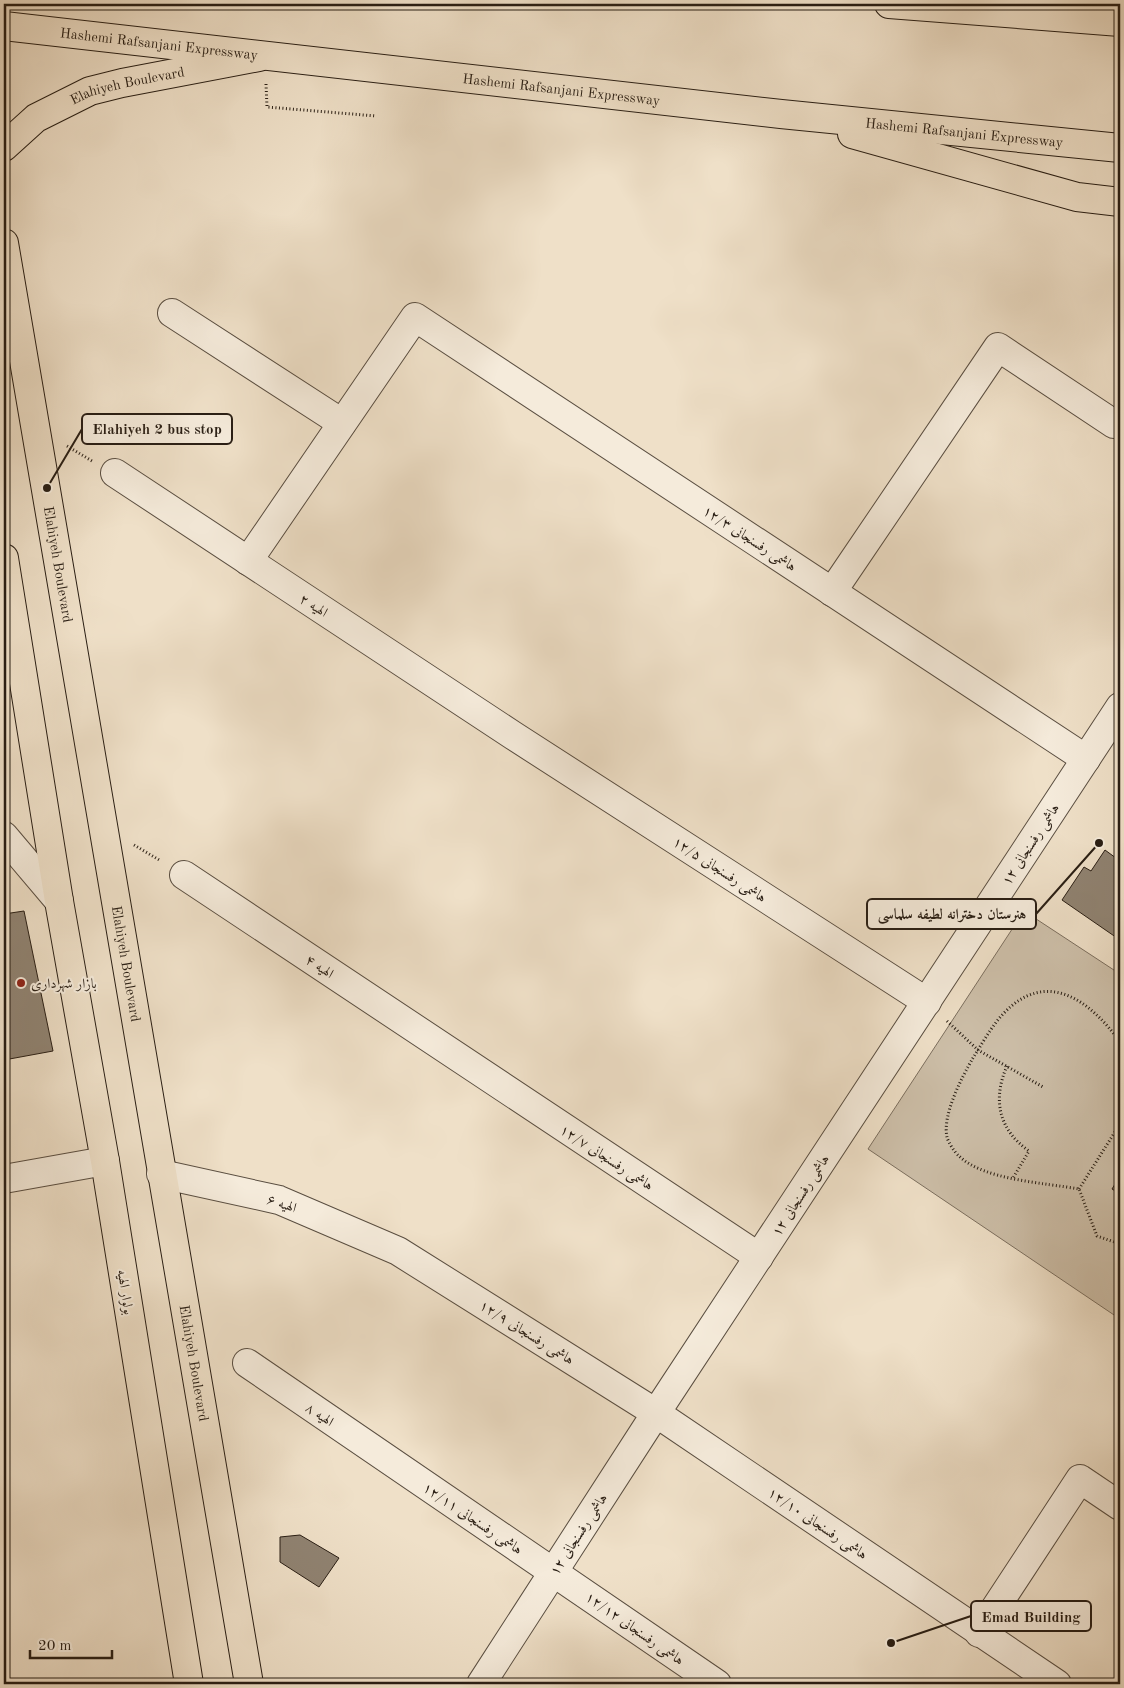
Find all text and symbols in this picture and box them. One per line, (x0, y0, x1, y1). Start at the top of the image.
street label: Hashemi Rafsanjani Expressway (59, 26, 259, 63)
street label: Elahiyeh Boulevard (68, 65, 186, 108)
street label: Hashemi Rafsanjani Expressway (462, 72, 661, 108)
street label: Hashemi Rafsanjani Expressway (864, 116, 1064, 150)
callout: Elahiyeh 2 bus stop (82, 414, 232, 444)
text: Elahiyeh 2 bus stop (92, 423, 222, 438)
street label: هاشمی رفسنجانی ۱۲/۳ (699, 503, 799, 576)
street label: Elahiyeh Boulevard (41, 505, 74, 624)
street label: الهیه ۲ (296, 592, 330, 621)
street label: هاشمی رفسنجانی ۱۲ (999, 801, 1064, 889)
street label: هاشمی رفسنجانی ۱۲/۵ (669, 834, 769, 907)
callout: هنرستان دخترانه لطیفه سلماسی (867, 899, 1036, 929)
street label: Elahiyeh Boulevard (109, 905, 142, 1023)
text: هنرستان دخترانه لطیفه سلماسی (878, 907, 1027, 925)
street label: الهیه ۴ (302, 953, 336, 982)
marker: بازار شهرداری (15, 977, 27, 989)
place label: بازار شهرداری (31, 977, 97, 993)
street label: هاشمی رفسنجانی ۱۲/۷ (556, 1122, 656, 1195)
street label: هاشمی رفسنجانی ۱۲ (769, 1152, 834, 1240)
street label: الهیه ۶ (265, 1192, 298, 1216)
street label: بولوار الهیه (114, 1269, 136, 1316)
street label: هاشمی رفسنجانی ۱۲/۹ (476, 1298, 576, 1369)
street label: Elahiyeh Boulevard (177, 1304, 210, 1422)
street label: الهیه ۸ (302, 1401, 336, 1430)
street label: هاشمی رفسنجانی ۱۲/۱۱ (419, 1480, 525, 1559)
street label: هاشمی رفسنجانی ۱۲/۱۰ (764, 1485, 870, 1564)
street label: هاشمی رفسنجانی ۱۲ (547, 1491, 612, 1579)
street label: هاشمی رفسنجانی ۱۲/۱۲ (582, 1590, 686, 1670)
callout: Emad Building (971, 1601, 1091, 1631)
text: Emad Building (981, 1611, 1081, 1626)
scale bar (30, 1628, 112, 1660)
text: 20 m (38, 1639, 72, 1654)

